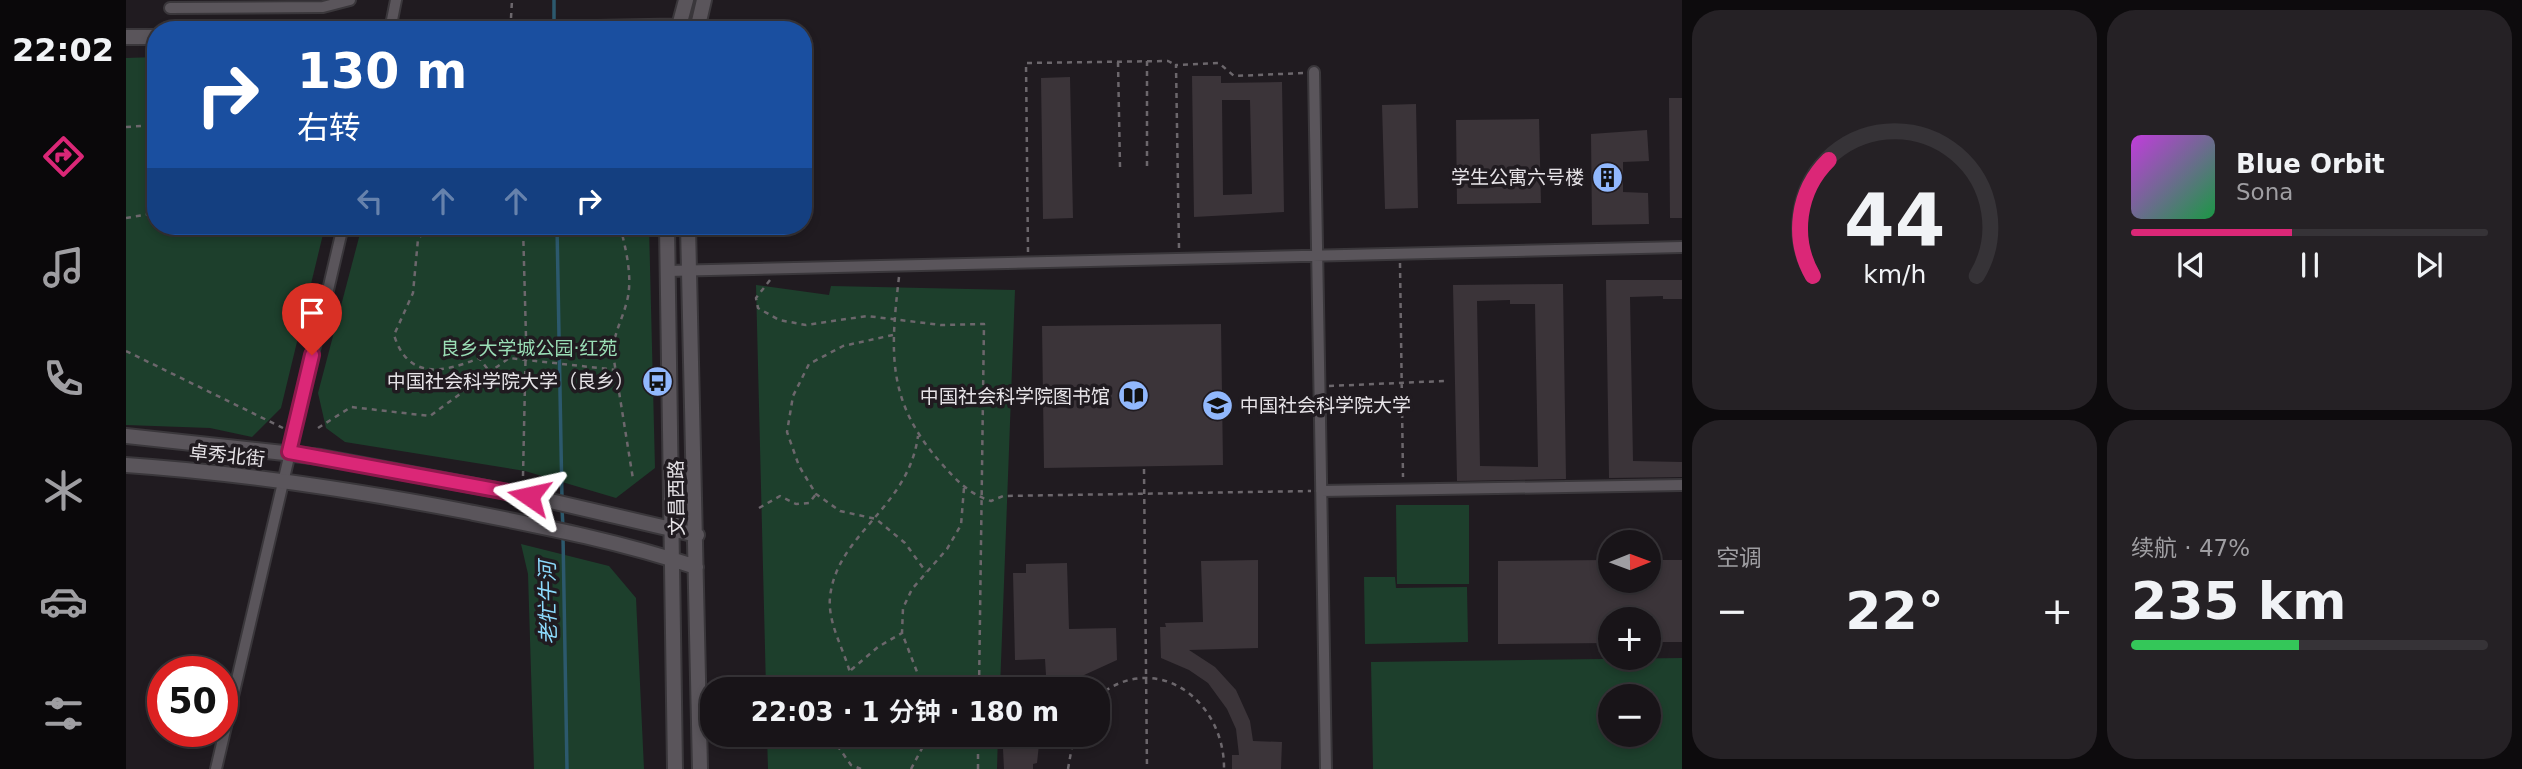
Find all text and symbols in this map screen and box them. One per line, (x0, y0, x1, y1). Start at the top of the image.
text: 22:02 (12, 31, 114, 69)
text: 130 m (297, 43, 467, 100)
icon: right (182, 49, 273, 140)
text: 右转 (297, 109, 361, 147)
icon: directions (39, 132, 88, 181)
text: Blue Orbit (2236, 149, 2385, 179)
building icon: 学生公寓六号楼 (1590, 160, 1624, 194)
place label: 学生公寓六号楼 (1451, 166, 1584, 188)
text: 44 (1844, 178, 1945, 263)
text: Sona (2236, 179, 2293, 205)
icon: left (351, 182, 389, 220)
icon: ahead (424, 182, 462, 220)
icon: ahead (497, 182, 535, 220)
icon: right (570, 182, 608, 220)
icon: music (39, 243, 88, 292)
icon: previous (2172, 246, 2210, 284)
icon: pause (2291, 246, 2329, 284)
icon: next (2410, 246, 2448, 284)
text: km/h (1863, 260, 1926, 289)
pin (282, 283, 342, 355)
icon: arrive (293, 294, 331, 332)
park label: 良乡大学城公园·红苑 (440, 337, 618, 359)
icon: phone (39, 354, 88, 403)
bus stop icon: 中国社会科学院大学（良乡） (640, 364, 674, 398)
place label: 中国社会科学院大学（良乡） (387, 370, 634, 392)
library icon: 中国社会科学院图书馆 (1116, 379, 1150, 413)
place label: 中国社会科学院图书馆 (920, 385, 1110, 407)
school or university icon: 中国社会科学院大学 (1200, 388, 1234, 422)
place label: 中国社会科学院大学 (1240, 394, 1411, 416)
street label: 卓秀北街 (188, 440, 266, 470)
position arrow (492, 459, 566, 533)
street label: 文昌西路 (664, 460, 688, 536)
icon: climate (39, 466, 88, 515)
north arrow (1598, 530, 1661, 593)
map controls (1598, 530, 1661, 747)
text: 续航 · 47% (2131, 535, 2250, 561)
text: 空调 (1716, 545, 1762, 571)
water label: 老牤牛河 (535, 557, 561, 645)
text: 235 km (2131, 571, 2346, 631)
icon: car (39, 577, 88, 626)
text: 22° (1845, 581, 1944, 641)
text: − (1716, 589, 1748, 633)
text: + (2041, 589, 2073, 633)
button: + (1598, 607, 1661, 670)
speed limit sign: 50 (147, 656, 238, 747)
button: − (1598, 684, 1661, 747)
icon: filters (39, 689, 88, 738)
text: 22:03 · 1 分钟 · 180 m (751, 697, 1059, 727)

